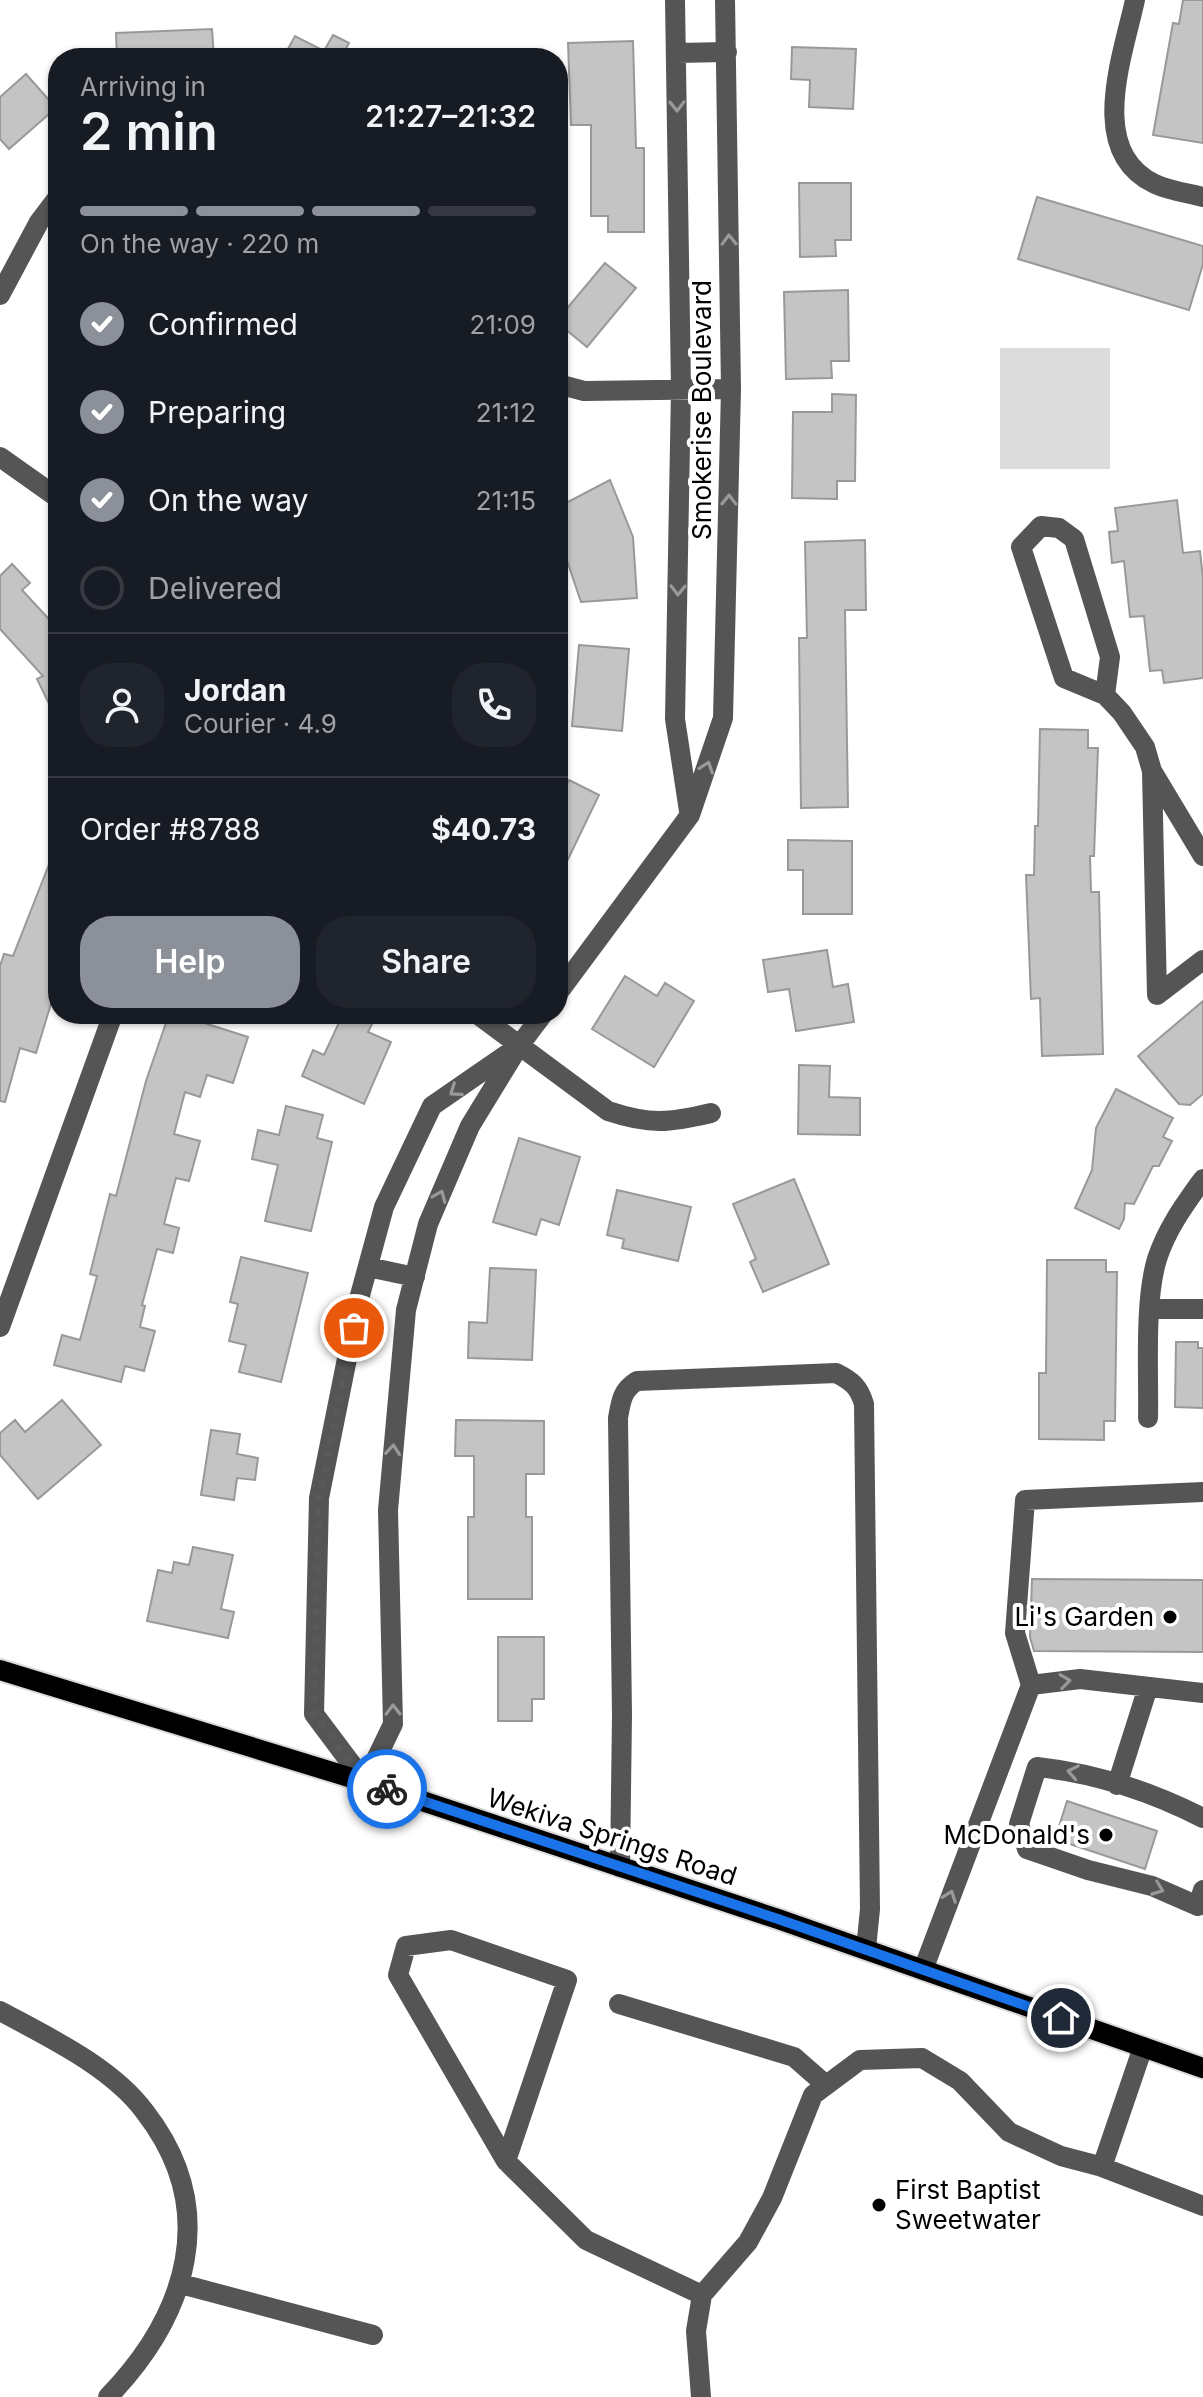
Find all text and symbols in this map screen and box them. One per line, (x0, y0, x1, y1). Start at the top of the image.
text: Arriving in (80, 71, 206, 102)
text: 21:27–21:32 (365, 98, 536, 134)
text: 2 min (80, 100, 218, 163)
one-way arrow (668, 100, 686, 113)
text: On the way · 220 m (80, 228, 319, 259)
one-way arrow (720, 233, 738, 246)
street label: Smokerise Boulevard (686, 280, 717, 540)
icon: check (80, 302, 124, 346)
text: Confirmed (148, 306, 298, 342)
text: 21:09 (470, 309, 536, 340)
icon: check (80, 390, 124, 434)
text: Preparing (148, 394, 286, 430)
text: 21:12 (476, 397, 536, 428)
icon: check (80, 478, 124, 522)
text: On the way (148, 482, 308, 518)
text: 21:15 (476, 485, 536, 516)
one-way arrow (720, 493, 737, 506)
text: Delivered (148, 570, 282, 606)
one-way arrow (669, 584, 686, 597)
button: person (80, 663, 164, 747)
button: phone (452, 663, 536, 747)
text: Jordan (184, 672, 286, 708)
text: Courier · 4.9 (184, 708, 337, 739)
one-way arrow (697, 760, 713, 774)
text: Order #8788 (80, 811, 261, 847)
text: $40.73 (431, 811, 536, 847)
button: Help (80, 916, 300, 1008)
button: Share (316, 916, 536, 1008)
one-way arrow (449, 1081, 463, 1096)
one-way arrow (431, 1190, 447, 1204)
pin (320, 1294, 388, 1362)
icon: bag (332, 1306, 376, 1350)
one-way arrow (385, 1443, 402, 1456)
place label: Li's Garden (1014, 1601, 1154, 1632)
marker: Li's Garden (1161, 1608, 1179, 1626)
one-way arrow (1058, 1673, 1071, 1690)
one-way arrow (384, 1703, 401, 1716)
courier (347, 1749, 427, 1829)
one-way arrow (1067, 1764, 1081, 1781)
icon: bike (365, 1767, 409, 1811)
street label: Wekiva Springs Road (483, 1782, 741, 1892)
place label: McDonald's (944, 1819, 1090, 1850)
marker: McDonald's (1097, 1826, 1115, 1844)
one-way arrow (1150, 1879, 1164, 1896)
one-way arrow (940, 1890, 957, 1904)
pin (1027, 1984, 1095, 2052)
icon: home (1039, 1996, 1083, 2040)
place label: First Baptist Sweetwater (895, 2174, 1041, 2235)
marker: First Baptist Sweetwater (870, 2196, 888, 2214)

